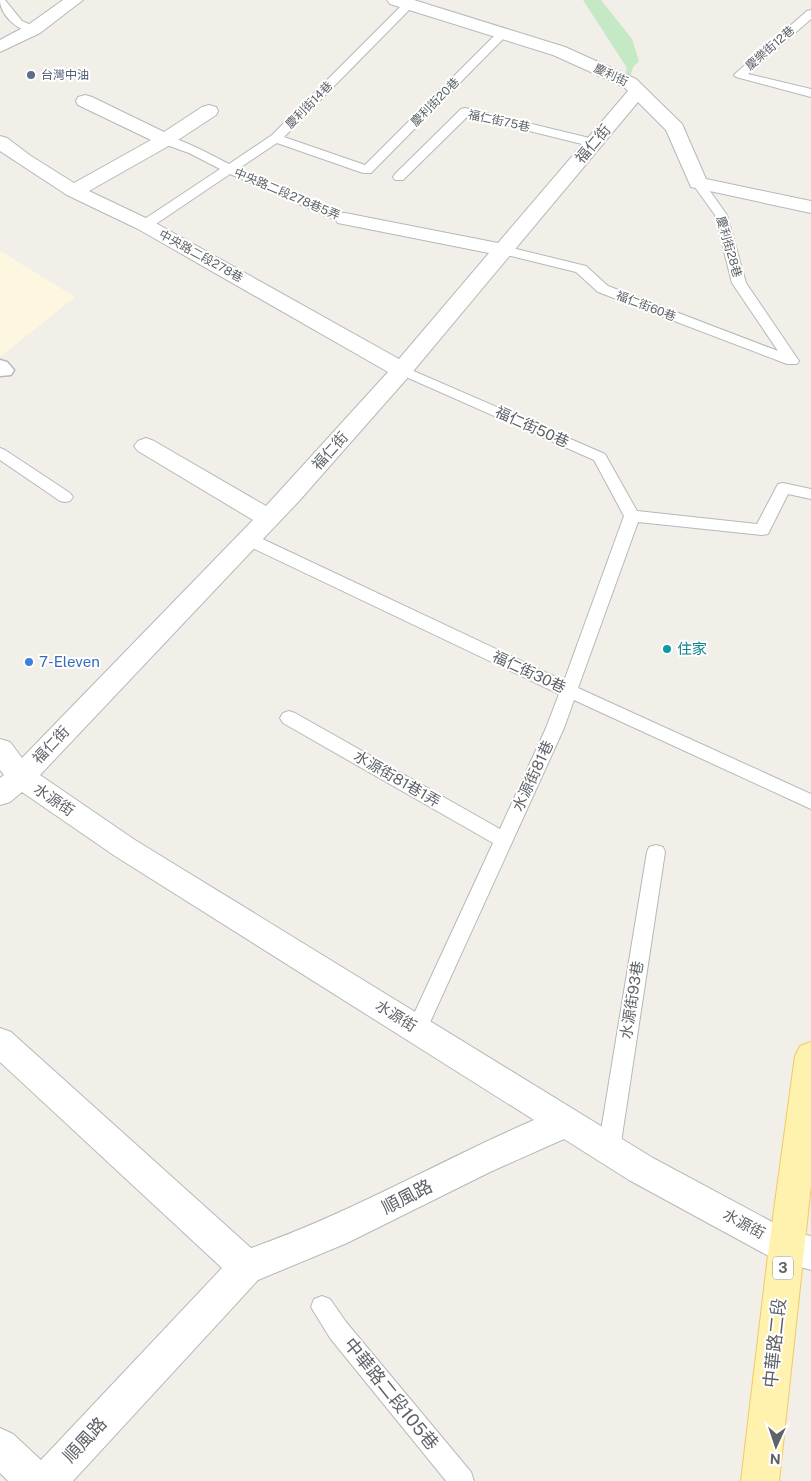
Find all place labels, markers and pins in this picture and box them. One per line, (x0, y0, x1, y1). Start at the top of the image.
place label: 台灣中油 (41, 68, 89, 82)
marker: 台灣中油 (25, 69, 37, 81)
place label: 住家 (677, 640, 707, 657)
marker: 住家 (661, 643, 673, 655)
place label: 7-Eleven (39, 653, 100, 670)
marker: 7-Eleven (23, 656, 35, 668)

